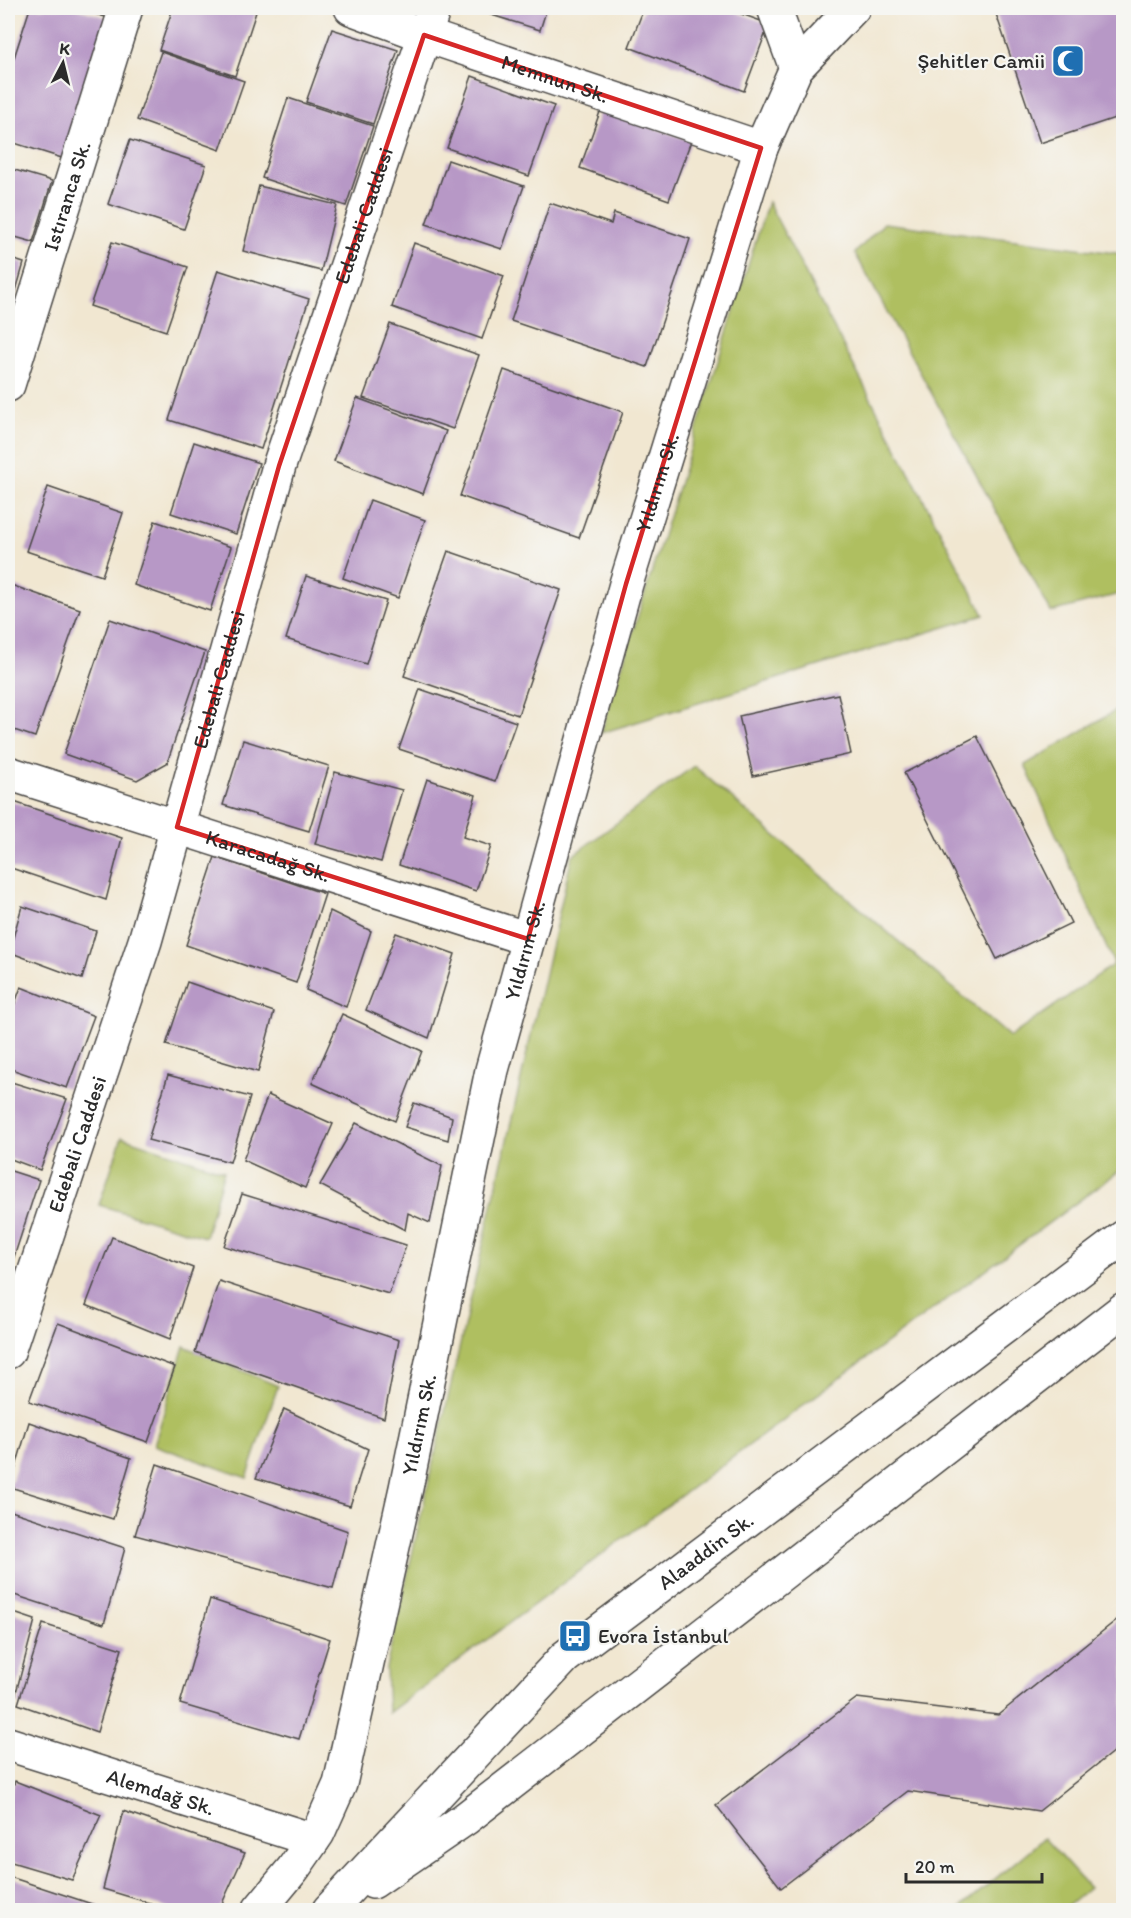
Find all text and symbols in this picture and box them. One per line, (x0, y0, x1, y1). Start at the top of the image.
north arrow (33, 33, 93, 93)
text: K (59, 39, 72, 59)
mosque icon: Şehitler Camii (1050, 43, 1086, 79)
place label: Şehitler Camii (917, 48, 1045, 73)
street label: Memnun Sk. (498, 49, 612, 108)
street label: Istıranca Sk. (38, 138, 96, 254)
street label: Edebali Caddesi (329, 144, 398, 287)
street label: Yıldırım Sk. (630, 430, 684, 535)
street label: Edebali Caddesi (187, 607, 250, 751)
street label: Karacadağ Sk. (203, 824, 334, 887)
street label: Yıldırım Sk. (499, 897, 550, 1003)
street label: Edebali Caddesi (42, 1073, 111, 1216)
street label: Yıldırım Sk. (396, 1371, 441, 1477)
street label: Alaaddin Sk. (653, 1507, 758, 1595)
bus stop icon: Evora İstanbul (557, 1618, 593, 1654)
place label: Evora İstanbul (598, 1623, 728, 1648)
street label: Alemdağ Sk. (104, 1763, 218, 1820)
scale bar (906, 1846, 1042, 1884)
text: 20 m (915, 1856, 955, 1878)

